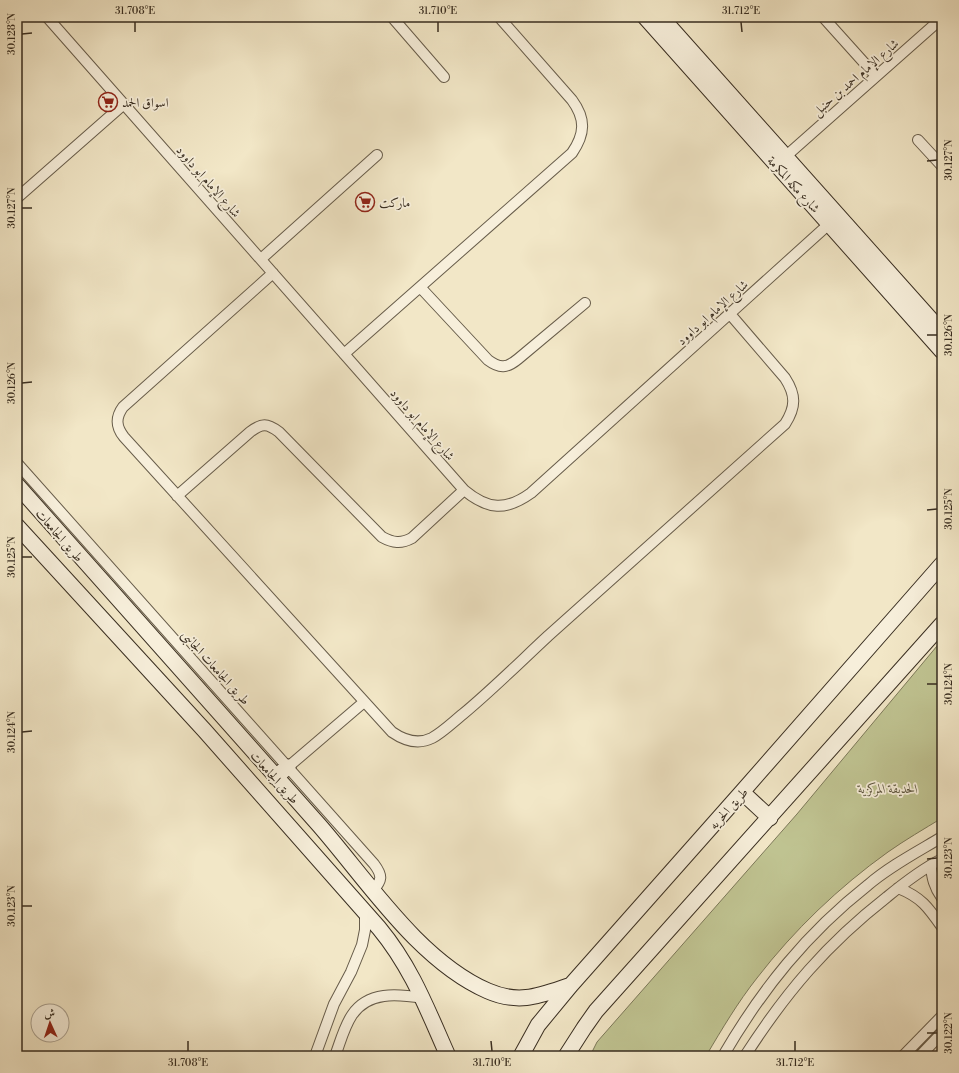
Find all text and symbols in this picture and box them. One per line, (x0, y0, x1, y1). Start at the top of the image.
text: 31.708°E (115, 5, 155, 17)
text: 31.710°E (419, 5, 457, 17)
text: 31.712°E (722, 5, 760, 17)
text: 30.128°N (6, 12, 18, 55)
street label: شارع الإمام احمد بن حنبل (809, 36, 904, 122)
supermarket icon: اسواق الحمد (97, 91, 119, 113)
place label: اسواق الحمد (122, 95, 169, 111)
text: 30.127°N (943, 139, 955, 180)
street label: شارع الإمام ابو داوود (170, 142, 244, 223)
street label: شارع مكه المكرمة (761, 153, 823, 218)
text: 30.127°N (6, 187, 18, 228)
supermarket icon: ماركت (354, 191, 376, 213)
place label: ماركت (379, 195, 410, 211)
street label: شارع الإمام ابو داوود (674, 277, 754, 351)
text: 30.126°N (943, 313, 955, 356)
text: 30.126°N (6, 361, 18, 404)
street label: شارع الإمام ابو داوود (384, 385, 458, 466)
text: 30.125°N (943, 488, 955, 530)
street label: طريق الجامعات (32, 506, 87, 566)
text: 30.125°N (6, 536, 18, 578)
street label: طريق الجامعات الجانبى (177, 627, 253, 709)
text: 30.124°N (943, 663, 955, 705)
text: 30.124°N (6, 711, 18, 753)
street label: طريق الجامعات (246, 748, 302, 807)
park label: الحديقة المركزية (857, 781, 918, 797)
street label: طريق الحريه (706, 784, 752, 833)
text: 30.123°N (943, 837, 955, 879)
text: 30.123°N (6, 885, 18, 927)
north arrow (30, 1003, 70, 1043)
text: ش (44, 1007, 55, 1021)
text: 30.122°N (943, 1012, 955, 1054)
text: 31.708°E (168, 1057, 208, 1069)
text: 31.710°E (473, 1057, 511, 1069)
text: 31.712°E (776, 1057, 814, 1069)

